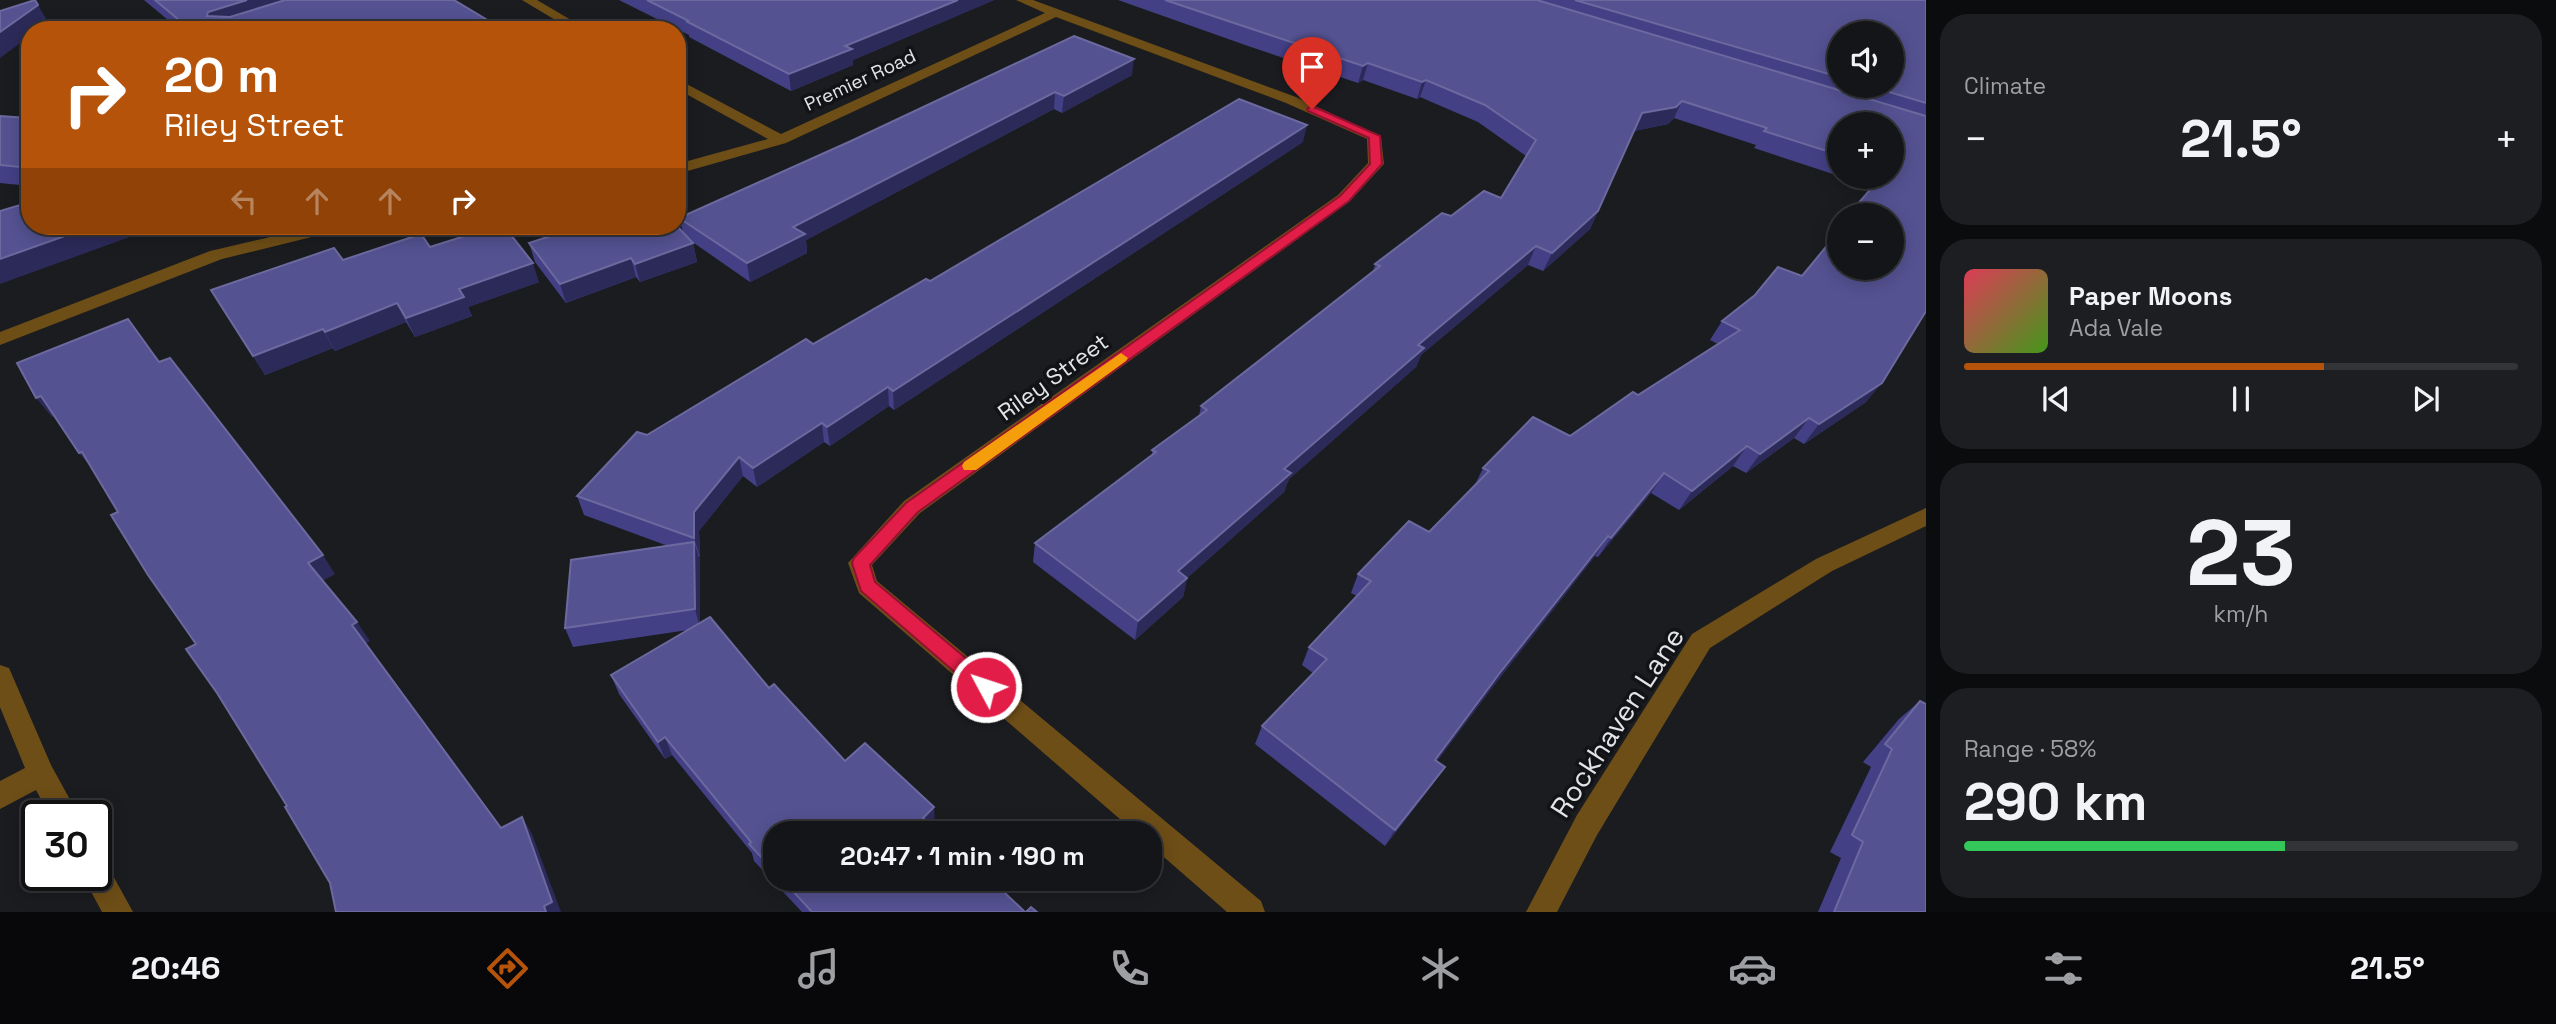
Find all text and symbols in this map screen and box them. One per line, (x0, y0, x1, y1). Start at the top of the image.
map controls (1827, 21, 1904, 280)
button: sound (1827, 21, 1904, 98)
pin (1282, 37, 1342, 109)
street label: Premier Road (800, 43, 920, 117)
text: 20 m (164, 44, 279, 106)
icon: arrive (1293, 48, 1331, 86)
icon: right (49, 49, 140, 140)
text: Climate (1964, 71, 2046, 101)
text: Riley Street (164, 105, 344, 145)
text: 21.5° (2180, 106, 2302, 172)
button: + (1827, 112, 1904, 189)
text: − (1964, 115, 1988, 163)
text: + (2494, 115, 2518, 163)
icon: left (225, 182, 263, 220)
icon: ahead (298, 182, 336, 220)
icon: ahead (371, 182, 409, 220)
icon: right (444, 182, 482, 220)
button: − (1827, 203, 1904, 280)
text: Paper Moons (2069, 279, 2232, 313)
text: Ada Vale (2069, 313, 2163, 343)
street label: Riley Street (992, 327, 1114, 427)
icon: previous (2037, 380, 2075, 418)
icon: pause (2222, 380, 2260, 418)
icon: next (2407, 380, 2445, 418)
text: 23 (2186, 495, 2296, 612)
text: km/h (2214, 599, 2268, 629)
street label: Rockhaven Lane (1542, 620, 1692, 824)
position arrow (949, 650, 1023, 724)
text: Range · 58% (1964, 734, 2096, 764)
text: 290 km (1964, 769, 2147, 835)
speed limit sign: 30 (21, 800, 112, 891)
text: 20:47 · 1 min · 190 m (840, 839, 1085, 873)
icon: directions (483, 944, 532, 993)
icon: music (794, 944, 843, 993)
icon: phone (1105, 944, 1154, 993)
icon: climate (1416, 944, 1465, 993)
icon: car (1728, 944, 1777, 993)
icon: filters (2039, 944, 2088, 993)
text: 20:46 (131, 948, 221, 988)
text: 21.5° (2350, 948, 2425, 988)

